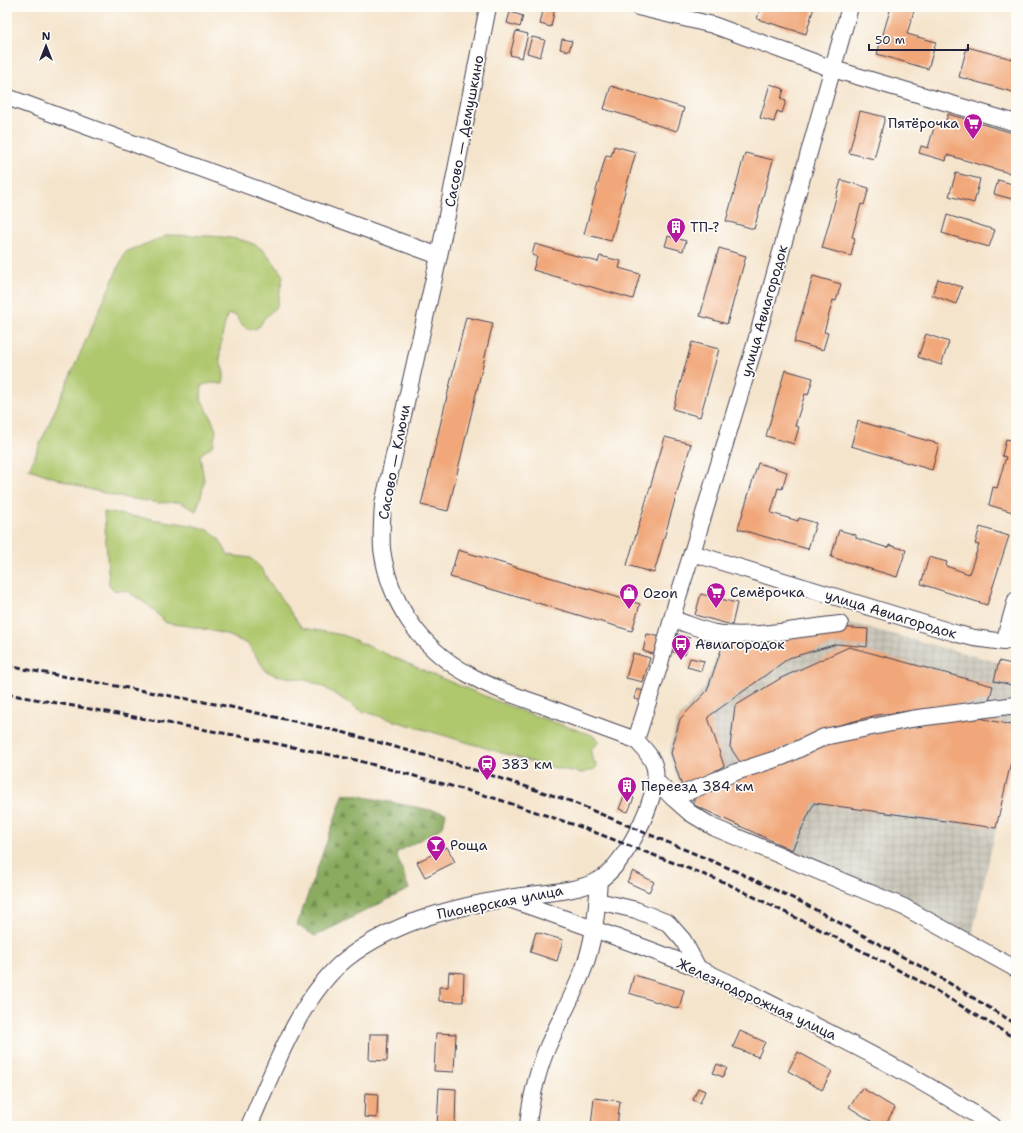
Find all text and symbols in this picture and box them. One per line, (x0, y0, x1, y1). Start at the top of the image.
north arrow (26, 26, 66, 66)
scale bar (869, 26, 968, 52)
text: N (42, 29, 51, 44)
text: 50 m (875, 32, 905, 48)
street label: Сасово — Демушкино (440, 54, 488, 208)
supermarket icon: Пятёрочка (962, 112, 984, 140)
place label: Пятёрочка (888, 114, 959, 132)
building icon: ТП-? (665, 216, 687, 244)
place label: ТП-? (690, 218, 720, 236)
street label: улица Авиагородок (737, 242, 792, 379)
street label: Сасово — Ключи (374, 403, 414, 521)
supermarket icon: Семёрочка (705, 581, 727, 609)
shop icon: Ozon (618, 582, 640, 610)
place label: Семёрочка (730, 583, 805, 601)
place label: Ozon (643, 584, 678, 602)
street label: улица Авиагородок (823, 585, 960, 643)
bus stop icon: Авиагородок (670, 633, 692, 661)
place label: Авиагородок (695, 635, 785, 653)
station icon: 383 км (476, 753, 498, 781)
place label: 383 км (501, 755, 552, 773)
building icon: Переезд 384 км (616, 775, 638, 803)
place label: Переезд 384 км (641, 777, 754, 795)
bar icon: Роща (425, 834, 447, 862)
place label: Роща (450, 836, 488, 854)
street label: Пионерская улица (435, 881, 565, 923)
street label: Железнодорожная улица (674, 954, 840, 1044)

